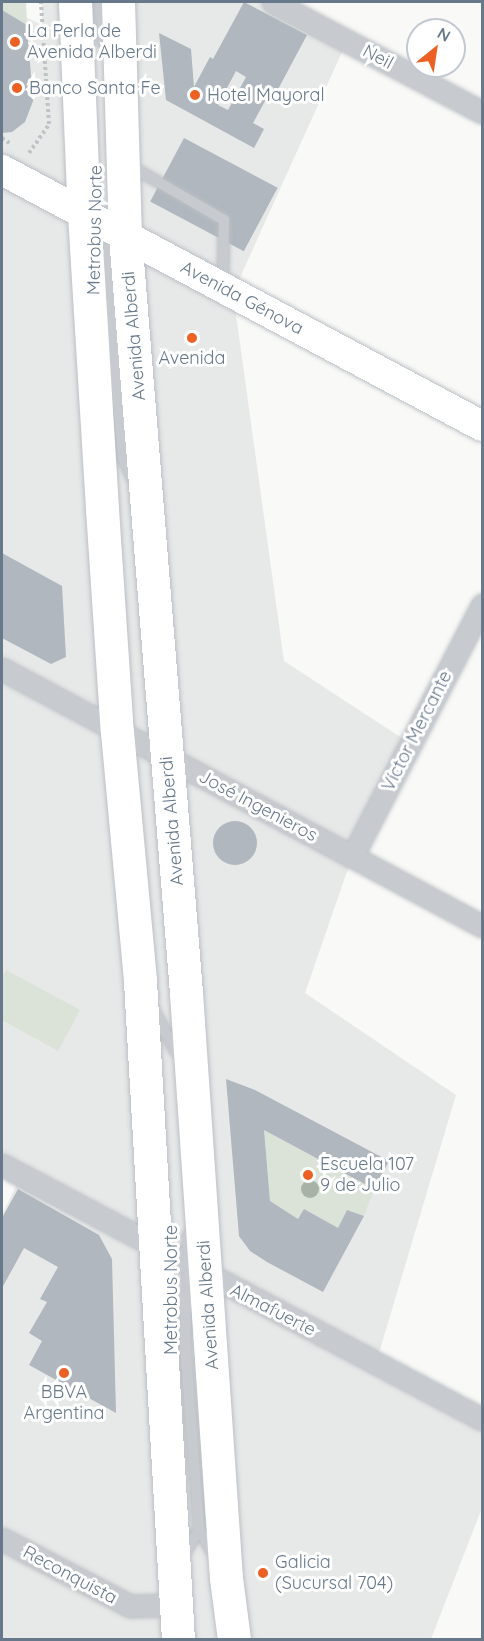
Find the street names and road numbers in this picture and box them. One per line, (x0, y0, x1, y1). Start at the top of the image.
street label: Neil (359, 40, 397, 74)
street label: Metrobus Norte (83, 165, 107, 295)
street label: Avenida Génova (177, 257, 307, 339)
street label: Avenida Alberdi (118, 270, 150, 402)
street label: Víctor Mercante (377, 667, 457, 795)
street label: Avenida Alberdi (156, 755, 188, 887)
street label: José Ingenieros (195, 766, 321, 846)
street label: Metrobus Norte (160, 1225, 182, 1355)
street label: Avenida Alberdi (193, 1239, 223, 1371)
street label: Almafuerte (227, 1279, 319, 1341)
street label: Reconquista (19, 1541, 121, 1609)

